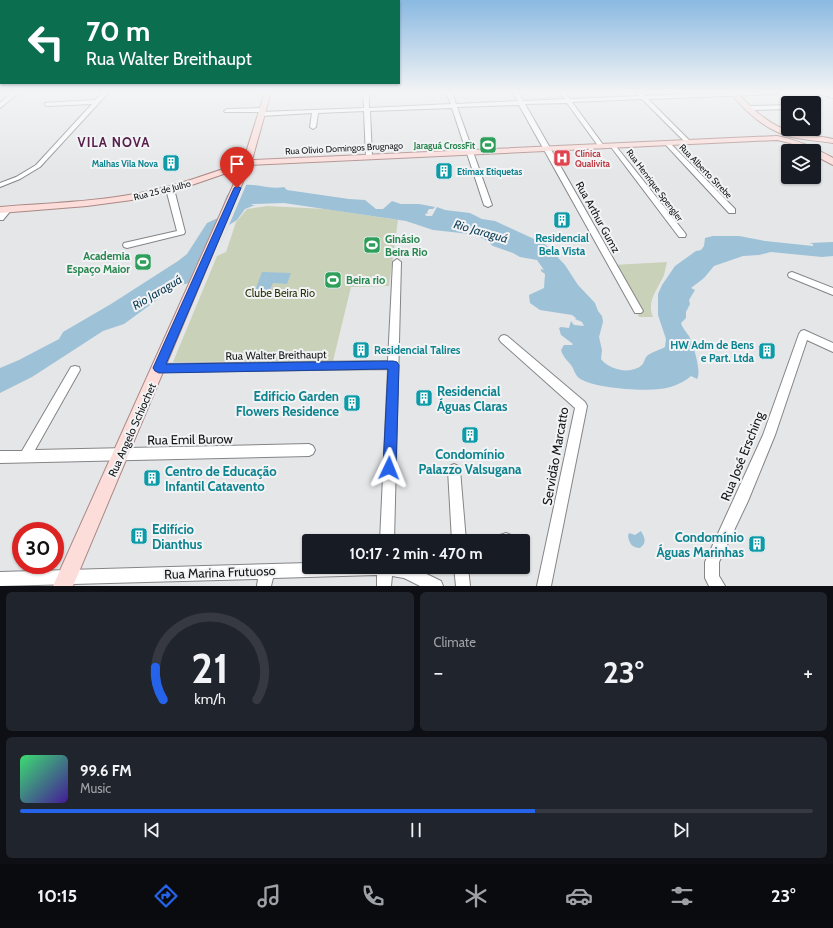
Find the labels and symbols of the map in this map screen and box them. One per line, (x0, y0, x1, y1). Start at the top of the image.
district label: VILA NOVA (78, 134, 150, 150)
sports icon: Jaraguá CrossFit (478, 135, 498, 155)
street label: Rua Olívio Domingos Brugnago (285, 139, 403, 157)
place label: Jaraguá CrossFit (413, 140, 475, 151)
street label: Rua Alberto Strebe (677, 141, 735, 201)
pin (220, 147, 254, 188)
street label: Rua Henrique Spengler (624, 147, 686, 223)
hospital icon: Clínica Qualivita (552, 148, 572, 168)
place label: Clínica Qualivita (575, 148, 610, 169)
building icon: Malhas Vila Nova (161, 153, 181, 173)
place label: Malhas Vila Nova (92, 158, 159, 169)
building icon: Etimax Etiquetas (434, 161, 454, 181)
place label: Etimax Etiquetas (457, 166, 523, 177)
street label: Rua 25 de Julho (132, 178, 192, 202)
street label: Rua Arthur Gumz (573, 179, 623, 255)
building icon: Residencial Bela Vista (552, 210, 572, 230)
water label: Rio Jaraguá (452, 216, 510, 246)
place label: Residencial Bela Vista (535, 231, 589, 258)
place label: Ginásio Beira Rio (385, 232, 427, 259)
sports icon: Ginásio Beira Rio (362, 235, 382, 255)
place label: Academia Espaço Maior (67, 249, 131, 276)
sports icon: Academia Espaço Maior (133, 252, 153, 272)
sports icon: Beira rio (323, 270, 343, 290)
water label: Rio Jaraguá (129, 271, 185, 313)
place label: Beira rio (346, 273, 385, 287)
park label: Clube Beira Rio (245, 286, 315, 300)
place label: HW Adm de Bens e Part. Ltda (670, 338, 755, 365)
building icon: Residencial Talires (351, 340, 371, 360)
building icon: HW Adm de Bens e Part. Ltda (757, 341, 777, 361)
place label: Residencial Talires (374, 343, 461, 357)
street label: Rua Walter Breithaupt (225, 347, 327, 363)
street label: Rua Angelo Schiochet (105, 381, 159, 479)
place label: Residencial Águas Claras (437, 383, 508, 414)
place label: Edificio Garden Flowers Residence (236, 388, 339, 419)
building icon: Residencial Águas Claras (414, 388, 434, 408)
building icon: Edificio Garden Flowers Residence (342, 393, 362, 413)
street label: Servidão Marcatto (538, 406, 572, 506)
street label: Rua José Ersching (717, 409, 767, 503)
building icon: Condomínio Palazzo Valsugana (460, 425, 480, 445)
street label: Rua Emil Burow (147, 430, 234, 448)
place label: Condomínio Palazzo Valsugana (418, 446, 522, 477)
position arrow (368, 447, 410, 489)
place label: Centro de Educação Infantil Catavento (165, 463, 277, 494)
building icon: Centro de Educação Infantil Catavento (142, 468, 162, 488)
place label: Edifício Dianthus (152, 521, 203, 552)
speed limit sign: 30 (12, 522, 64, 574)
building icon: Edifício Dianthus (129, 526, 149, 546)
place label: Condomínio Águas Marinhas (656, 529, 745, 560)
building icon: Condomínio Águas Marinhas (747, 534, 767, 554)
street label: Rua Marina Frutuoso (164, 562, 276, 582)

